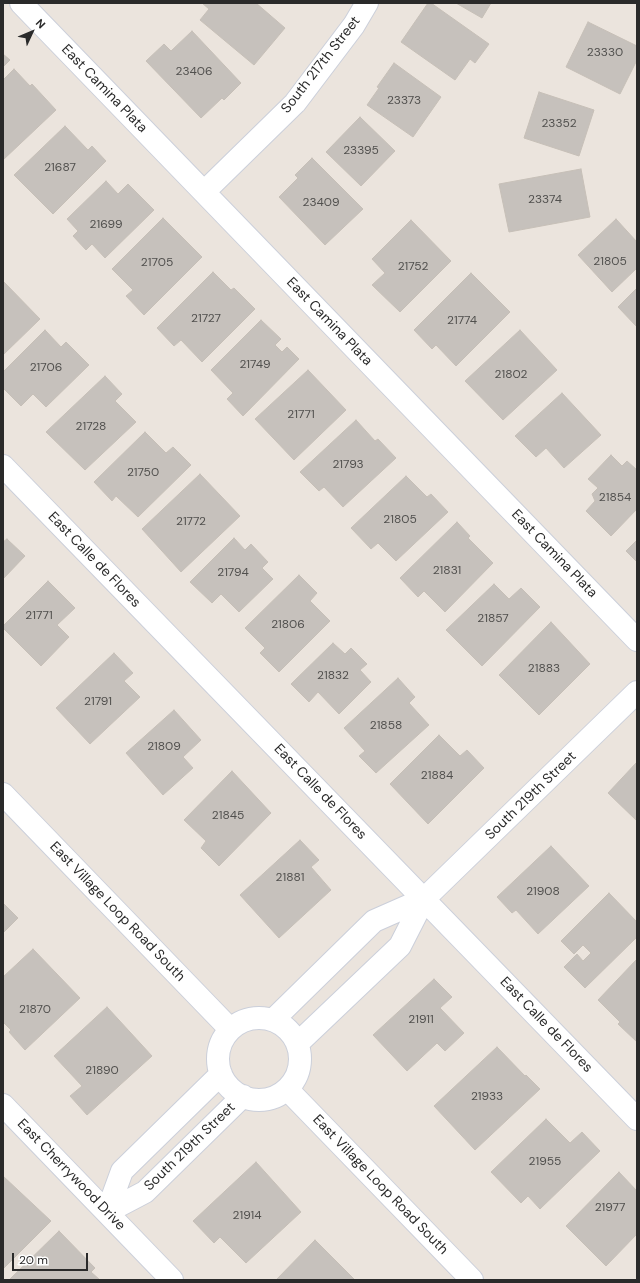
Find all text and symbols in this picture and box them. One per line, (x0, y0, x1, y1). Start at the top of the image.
north arrow (12, 12, 52, 52)
street label: South 217th Street (278, 13, 364, 117)
text: N (33, 16, 48, 31)
street label: East Camina Plata (58, 41, 150, 137)
house number: 23330 (587, 46, 623, 60)
house number: 23406 (175, 65, 213, 79)
house number: 23373 (387, 94, 421, 108)
house number: 23352 (541, 117, 577, 131)
house number: 23395 (343, 144, 379, 158)
house number: 21687 (44, 161, 76, 175)
house number: 23374 (528, 193, 562, 207)
house number: 23409 (302, 196, 340, 210)
house number: 21699 (89, 218, 123, 232)
house number: 21805 (593, 255, 627, 269)
house number: 21705 (141, 256, 173, 270)
house number: 21752 (398, 260, 428, 274)
street label: East Camina Plata (283, 274, 375, 370)
house number: 21727 (191, 312, 221, 326)
house number: 21774 (447, 314, 477, 328)
house number: 21749 (239, 358, 271, 372)
house number: 21706 (30, 361, 62, 375)
house number: 21802 (495, 368, 527, 382)
house number: 21771 (287, 408, 315, 422)
house number: 21728 (76, 420, 106, 434)
house number: 21793 (332, 458, 364, 472)
house number: 21750 (127, 466, 159, 480)
house number: 21854 (599, 491, 631, 505)
street label: East Camina Plata (508, 506, 600, 602)
street label: East Calle de Flores (44, 509, 144, 611)
house number: 21805 (383, 513, 417, 527)
house number: 21772 (176, 515, 206, 529)
house number: 21831 (433, 564, 461, 578)
house number: 21794 (217, 566, 249, 580)
house number: 21771 (25, 609, 53, 623)
house number: 21857 (477, 612, 509, 626)
house number: 21806 (271, 618, 305, 632)
house number: 21883 (528, 662, 560, 676)
house number: 21832 (317, 669, 349, 683)
house number: 21791 (84, 695, 112, 709)
house number: 21858 (370, 719, 402, 733)
house number: 21809 (147, 740, 181, 754)
street label: East Calle de Flores (270, 741, 370, 843)
street label: South 219th Street (482, 748, 580, 844)
house number: 21884 (421, 769, 453, 783)
house number: 21845 (212, 809, 244, 823)
street label: East Village Loop Road South (46, 839, 188, 985)
house number: 21881 (276, 871, 304, 885)
house number: 21908 (526, 885, 560, 899)
street label: East Calle de Flores (496, 974, 596, 1076)
house number: 21870 (19, 1003, 51, 1017)
house number: 21911 (408, 1013, 434, 1027)
house number: 21890 (85, 1064, 119, 1078)
house number: 21933 (471, 1090, 503, 1104)
street label: South 219th Street (141, 1099, 239, 1195)
street label: East Village Loop Road South (309, 1112, 451, 1258)
street label: East Cherrywood Drive (13, 1116, 129, 1234)
house number: 21955 (529, 1155, 561, 1169)
house number: 21977 (595, 1201, 625, 1215)
house number: 21914 (232, 1209, 262, 1223)
scale bar (14, 1245, 90, 1271)
text: 20 m (19, 1252, 48, 1268)

